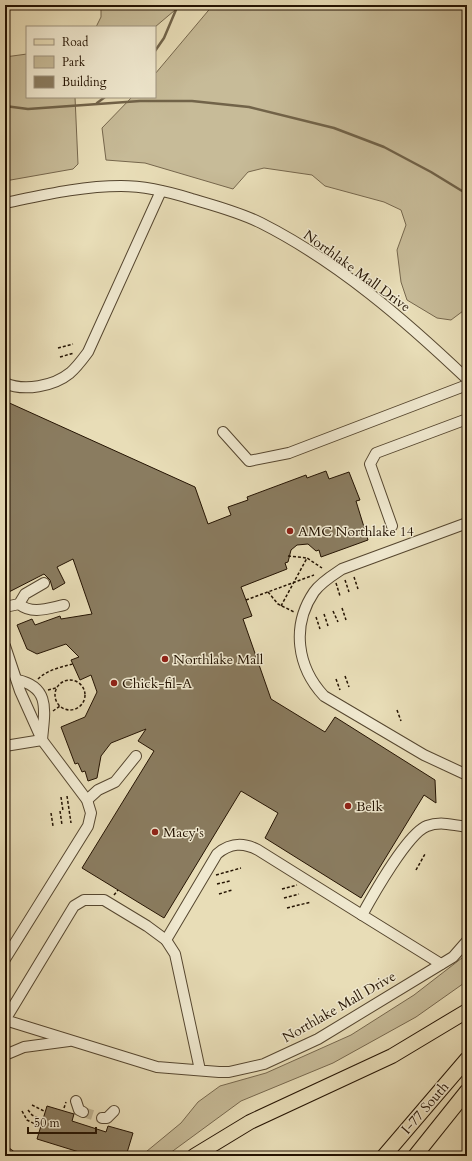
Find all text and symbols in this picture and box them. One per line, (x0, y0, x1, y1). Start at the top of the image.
legend (26, 26, 156, 98)
text: Road (62, 34, 89, 50)
text: Park (62, 54, 86, 70)
text: Building (62, 74, 107, 90)
street label: Northlake Mall Drive (300, 226, 414, 316)
place label: AMC Northlake 14 (298, 522, 414, 541)
marker: AMC Northlake 14 (285, 526, 295, 536)
place label: Northlake Mall (173, 650, 264, 669)
marker: Northlake Mall (160, 654, 170, 664)
place label: Chick-fil-A (122, 674, 192, 693)
marker: Chick-fil-A (109, 678, 119, 688)
place label: Belk (356, 797, 383, 816)
marker: Belk (343, 801, 353, 811)
place label: Macy's (163, 823, 204, 842)
marker: Macy's (150, 827, 160, 837)
street label: Northlake Mall Drive (279, 967, 399, 1047)
street label: I-77 South (397, 1078, 453, 1138)
scale bar (28, 1109, 96, 1135)
text: 50 m (34, 1115, 61, 1131)

